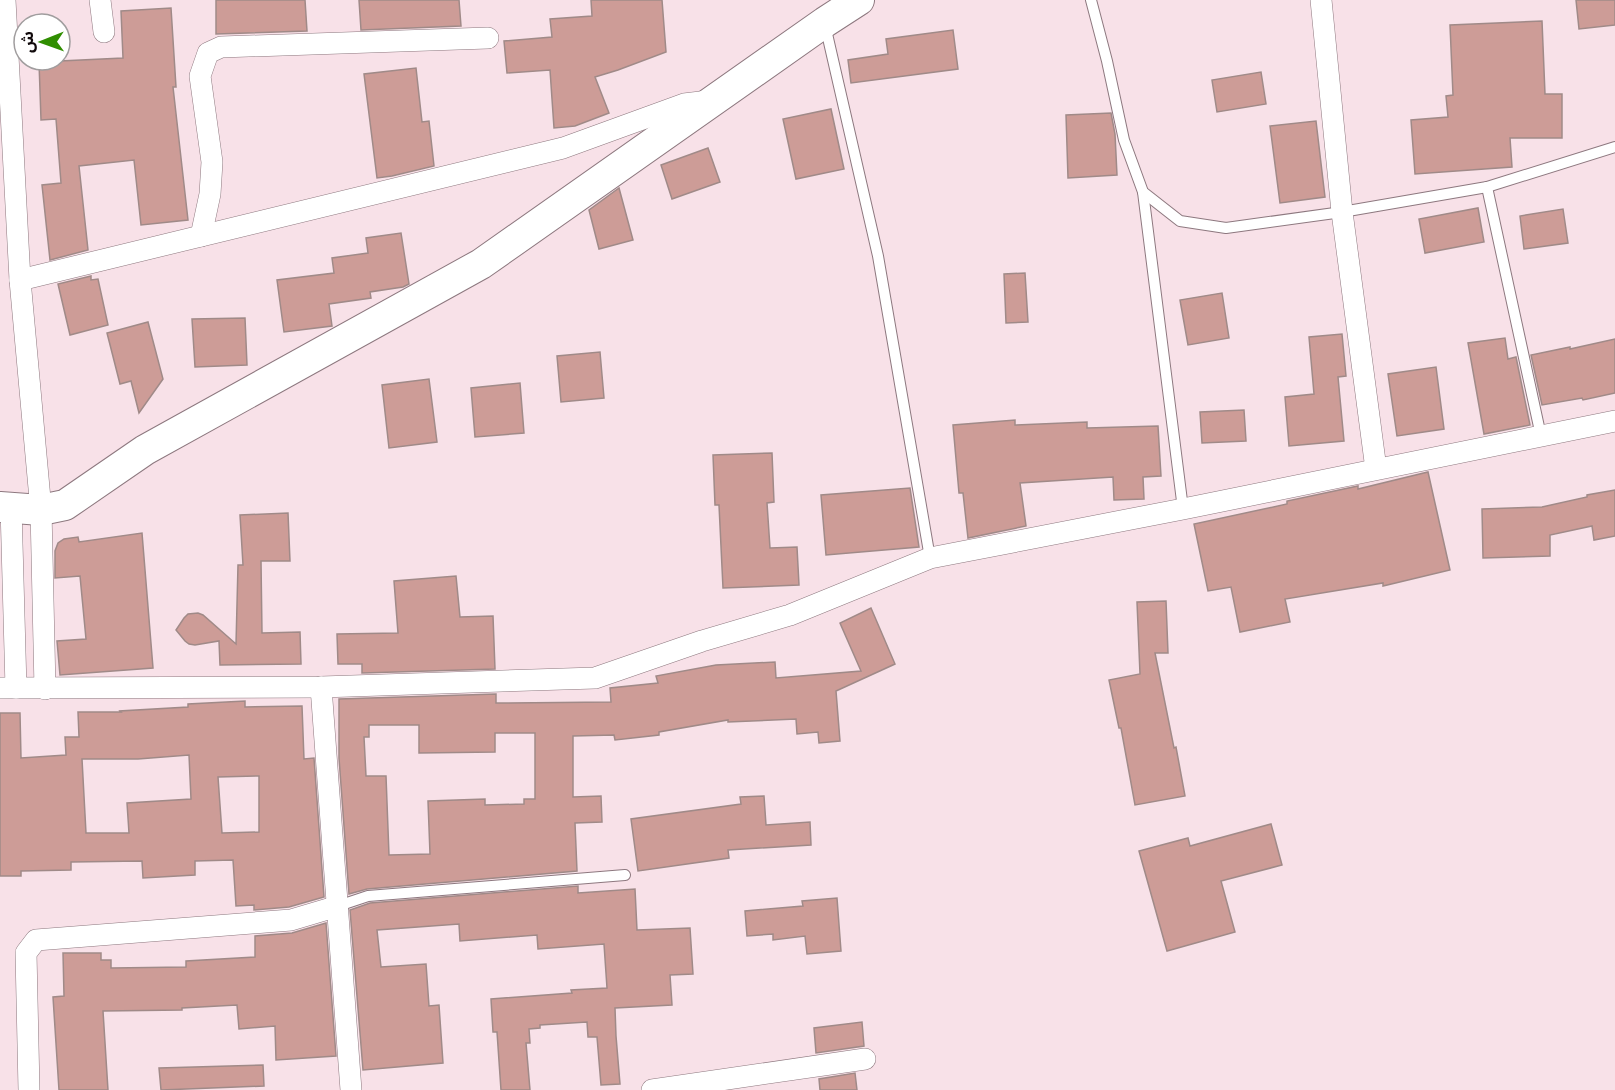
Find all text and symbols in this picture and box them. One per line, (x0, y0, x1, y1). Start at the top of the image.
north arrow (12, 12, 72, 72)
text: ش (18, 31, 38, 53)

